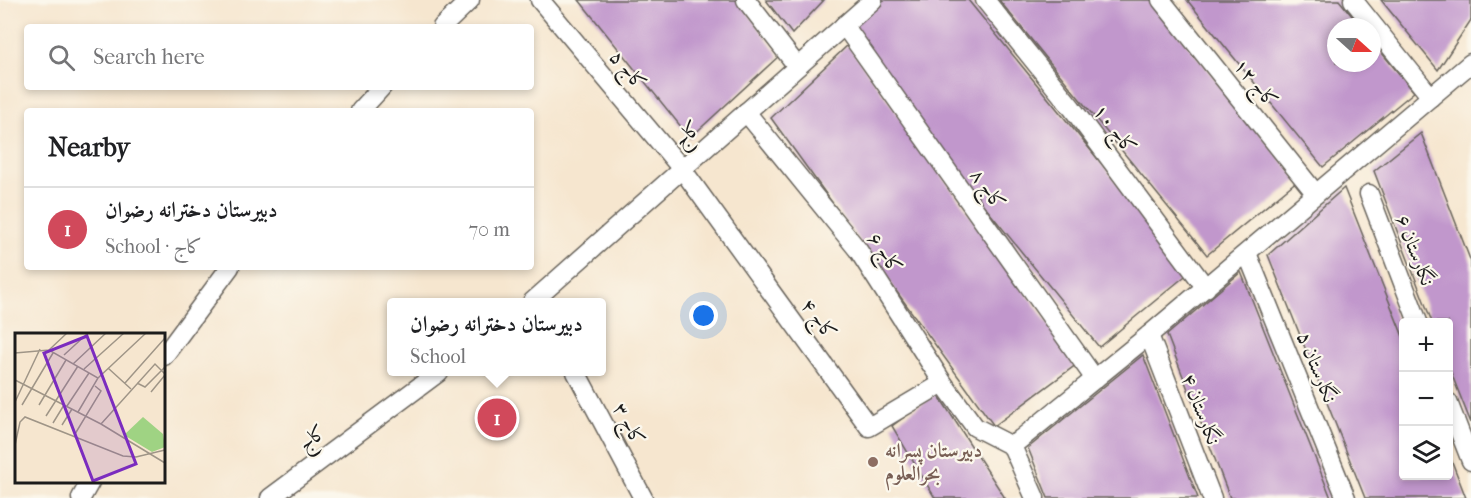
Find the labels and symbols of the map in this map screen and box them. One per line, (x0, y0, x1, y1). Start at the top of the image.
north arrow (1327, 18, 1381, 72)
street label: کاج ۵ (600, 45, 651, 98)
street label: کاج ۱۲ (1225, 54, 1283, 116)
street label: کاج ۱۰ (1084, 100, 1141, 162)
street label: کاج (669, 116, 709, 157)
street label: کاج ۸ (961, 164, 1010, 217)
street label: نگارستان ۶ (1391, 210, 1441, 289)
street label: کاج ۶ (858, 228, 907, 281)
street label: کاج ۴ (792, 294, 841, 347)
your location (689, 301, 718, 330)
street label: نگارستان ۵ (1292, 327, 1344, 406)
inset map (15, 333, 165, 483)
street label: نگارستان ۴ (1177, 369, 1227, 448)
pin: 1 (478, 396, 516, 440)
street label: کاج ۳ (603, 399, 650, 452)
street label: کاج (294, 420, 334, 461)
place label: دبیرستان پسرانه بحرالعلوم (885, 439, 982, 491)
marker: دبیرستان پسرانه بحرالعلوم (866, 455, 880, 469)

